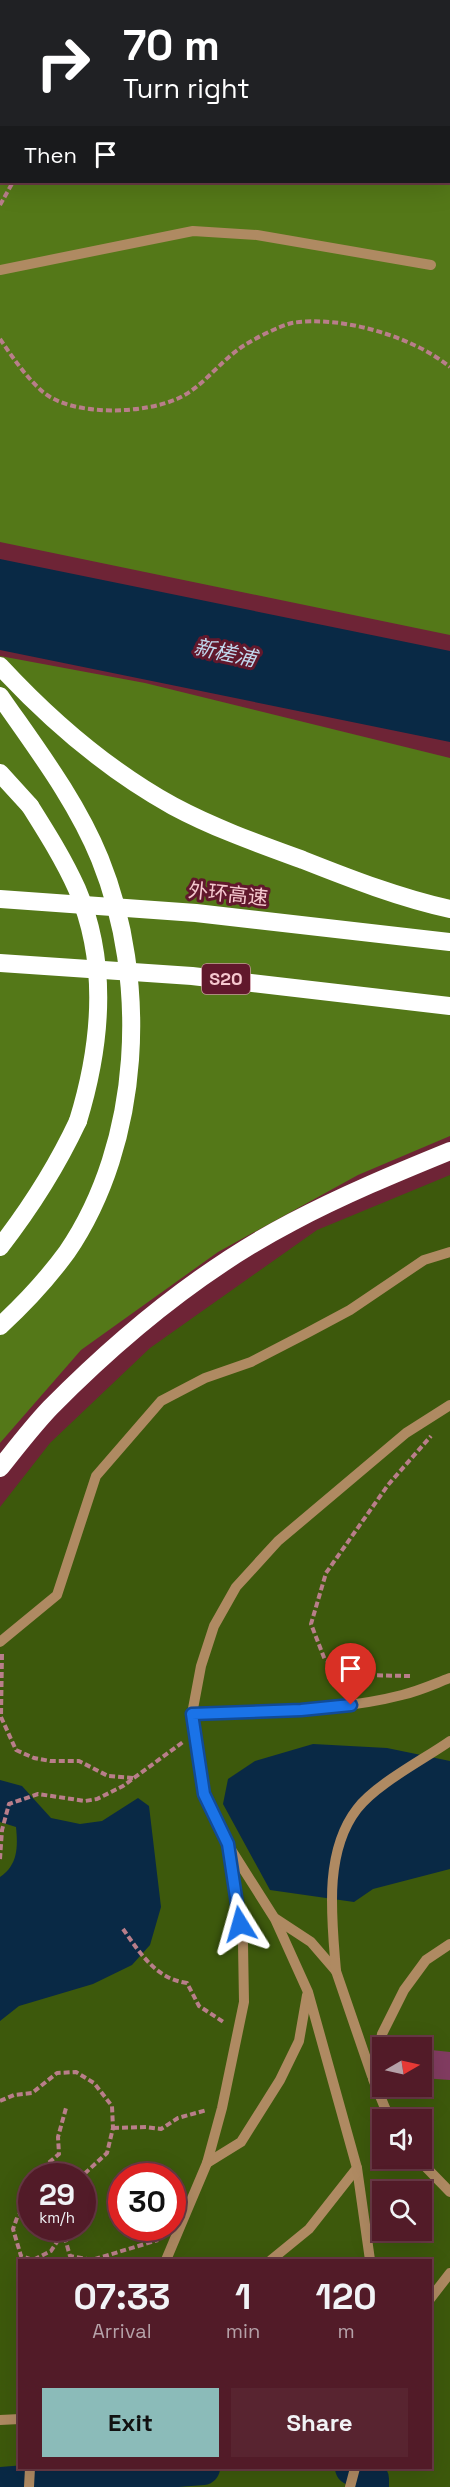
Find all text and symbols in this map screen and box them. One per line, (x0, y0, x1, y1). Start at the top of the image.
text: 70 m (123, 19, 220, 72)
icon: right (24, 24, 102, 102)
text: Turn right (123, 71, 250, 106)
icon: arrive (89, 138, 122, 171)
text: Then (24, 141, 77, 169)
water label: 新槎浦 (191, 633, 262, 673)
street label: 外环高速 (187, 877, 269, 911)
road number: S20 (202, 964, 250, 994)
pin (325, 1643, 376, 1705)
icon: arrive (334, 1652, 367, 1685)
position arrow (208, 1892, 272, 1956)
north arrow (372, 2037, 432, 2097)
map controls (372, 2037, 432, 2241)
button: sound (372, 2109, 432, 2169)
speed limit sign: 30 (108, 2163, 186, 2241)
text: 29 (39, 2175, 75, 2214)
button: search (372, 2181, 432, 2241)
text: km/h (39, 2208, 75, 2227)
text: 07:33 (73, 2274, 170, 2320)
text: 1 (235, 2274, 251, 2320)
text: 120 (316, 2274, 377, 2320)
text: Arrival (92, 2318, 152, 2344)
text: min (226, 2318, 260, 2344)
text: m (338, 2318, 355, 2344)
button: Exit (42, 2388, 219, 2457)
button: Share (231, 2388, 408, 2457)

